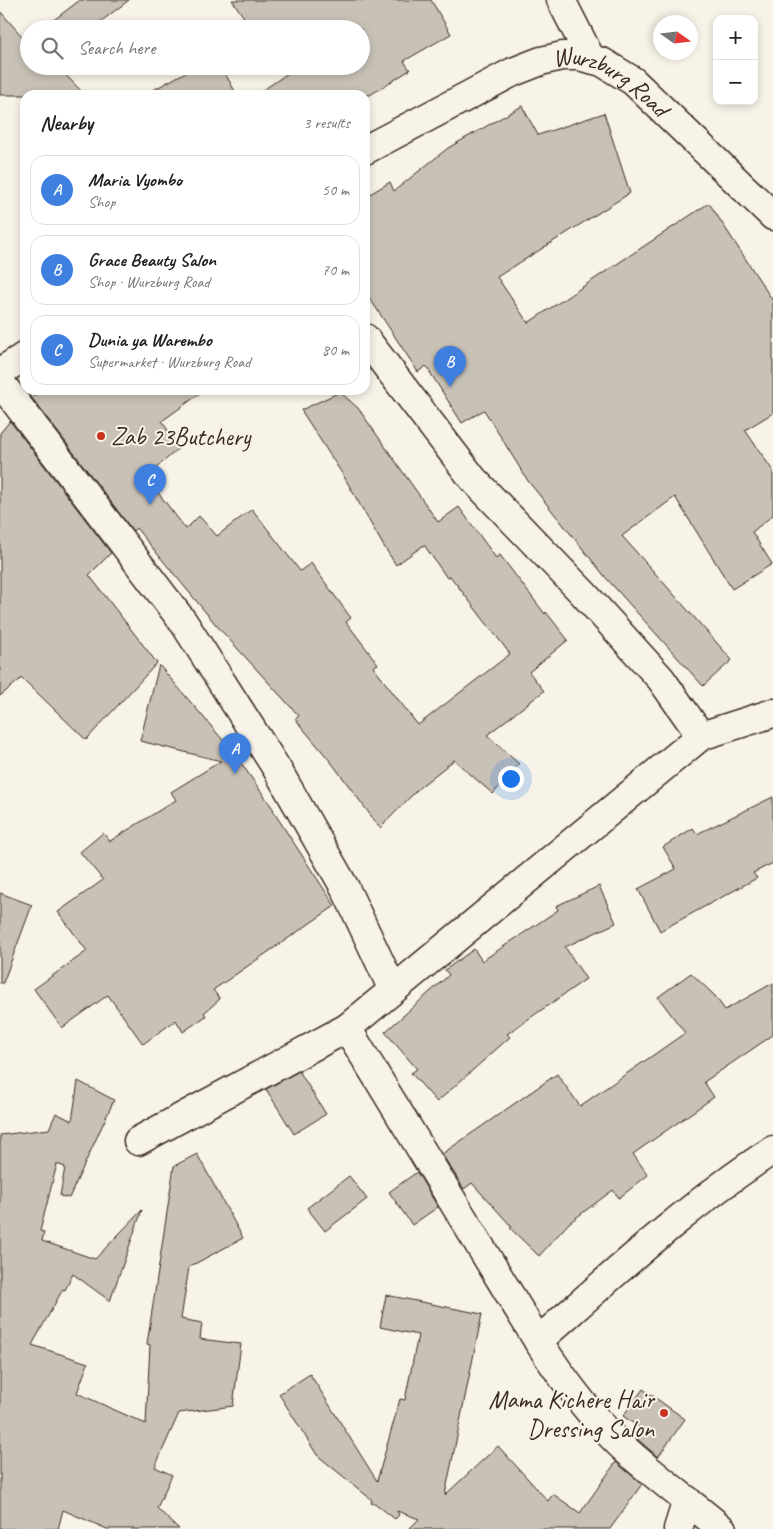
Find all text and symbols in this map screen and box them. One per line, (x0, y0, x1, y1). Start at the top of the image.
north arrow (653, 15, 698, 60)
map controls (713, 15, 758, 105)
button: + (713, 15, 758, 60)
search box (20, 20, 370, 75)
icon: search (38, 34, 66, 62)
text: Search here (78, 36, 155, 60)
street label: Wurzburg Road (549, 39, 678, 126)
button: − (713, 60, 758, 105)
text: Nearby (40, 110, 93, 136)
text: 3 results (303, 113, 350, 133)
text: Maria Vyombo (88, 168, 182, 192)
text: A (53, 180, 61, 200)
text: 50 m (322, 180, 349, 200)
text: Shop (88, 192, 115, 212)
text: Grace Beauty Salon (88, 248, 216, 272)
text: B (53, 260, 61, 280)
text: 70 m (322, 260, 349, 280)
text: Shop · Wurzburg Road (88, 272, 210, 292)
text: Dunia ya Warembo (88, 328, 212, 352)
text: C (53, 340, 61, 360)
text: 80 m (322, 340, 349, 360)
pin: B (434, 346, 466, 387)
text: Supermarket · Wurzburg Road (88, 352, 251, 372)
place label: Zab 23Butchery (111, 421, 252, 453)
marker: Zab 23Butchery (95, 430, 107, 442)
pin: C (134, 464, 166, 505)
pin: A (219, 733, 251, 774)
your location (498, 766, 524, 792)
place label: Mama Kichere Hair Dressing Salon (489, 1384, 656, 1445)
marker: Mama Kichere Hair Dressing Salon (658, 1407, 670, 1419)

